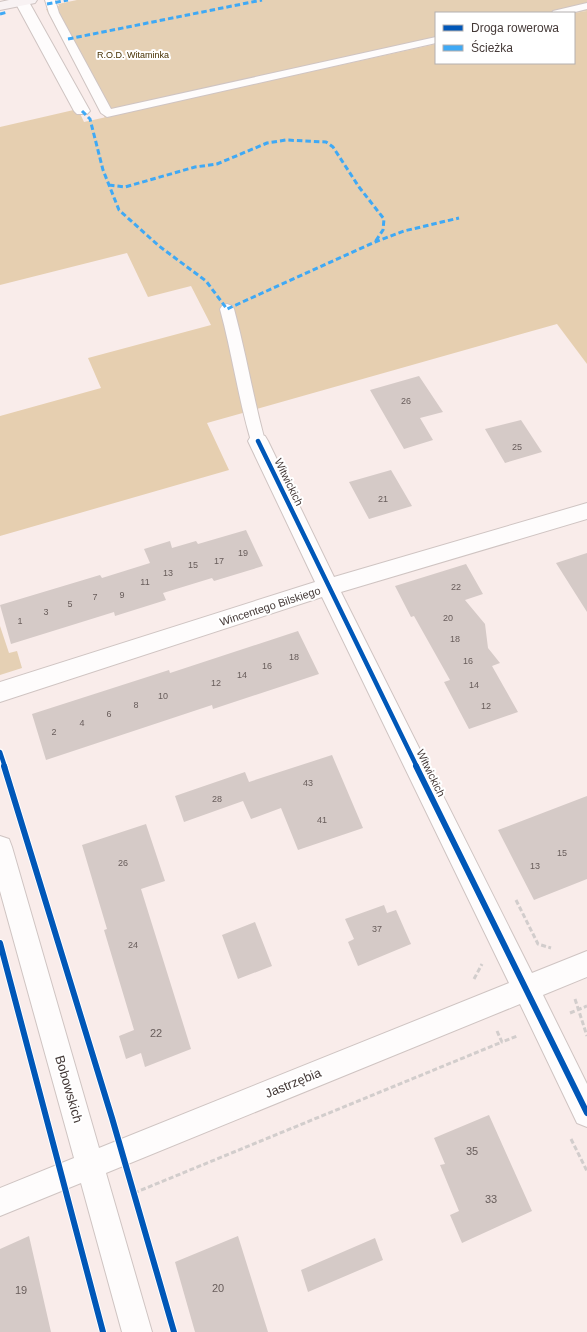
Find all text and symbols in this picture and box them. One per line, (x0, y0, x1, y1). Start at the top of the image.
legend (435, 12, 575, 64)
text: Droga rowerowa (471, 21, 559, 35)
text: Ścieżka (471, 40, 513, 55)
park label: R.O.D. Witaminka (97, 50, 169, 60)
house number: 26 (401, 396, 411, 406)
house number: 25 (512, 442, 522, 452)
street label: Witwickich (272, 456, 306, 508)
house number: 21 (378, 494, 388, 504)
house number: 19 (238, 548, 248, 558)
house number: 17 (214, 556, 224, 566)
house number: 15 (188, 560, 198, 570)
house number: 13 (163, 568, 173, 578)
house number: 11 (140, 577, 150, 587)
house number: 22 (451, 582, 461, 592)
street label: Wincentego Bilskiego (218, 584, 322, 628)
house number: 9 (119, 590, 125, 600)
house number: 7 (92, 592, 98, 602)
house number: 5 (67, 599, 73, 609)
house number: 3 (43, 607, 49, 617)
house number: 20 (443, 613, 453, 623)
house number: 1 (17, 616, 23, 626)
house number: 18 (450, 634, 460, 644)
house number: 18 (289, 652, 299, 662)
house number: 16 (463, 656, 473, 666)
house number: 16 (262, 661, 272, 671)
house number: 14 (237, 670, 247, 680)
house number: 12 (211, 678, 221, 688)
house number: 14 (469, 680, 479, 690)
house number: 10 (158, 691, 168, 701)
house number: 8 (133, 700, 139, 710)
house number: 12 (481, 701, 491, 711)
house number: 6 (106, 709, 112, 719)
house number: 4 (79, 718, 85, 728)
house number: 2 (51, 727, 57, 737)
street label: Witwickich (414, 747, 448, 799)
house number: 43 (303, 778, 313, 788)
house number: 28 (212, 794, 222, 804)
house number: 41 (317, 815, 327, 825)
house number: 15 (557, 848, 567, 858)
house number: 26 (118, 858, 128, 868)
house number: 13 (530, 861, 540, 871)
house number: 37 (372, 924, 382, 934)
house number: 24 (128, 940, 138, 950)
house number: 22 (150, 1027, 162, 1039)
street label: Bobowskich (52, 1054, 86, 1124)
street label: Jastrzębia (263, 1065, 324, 1101)
house number: 35 (466, 1145, 478, 1157)
house number: 33 (485, 1193, 497, 1205)
house number: 20 (212, 1282, 224, 1294)
house number: 19 (15, 1284, 27, 1296)

